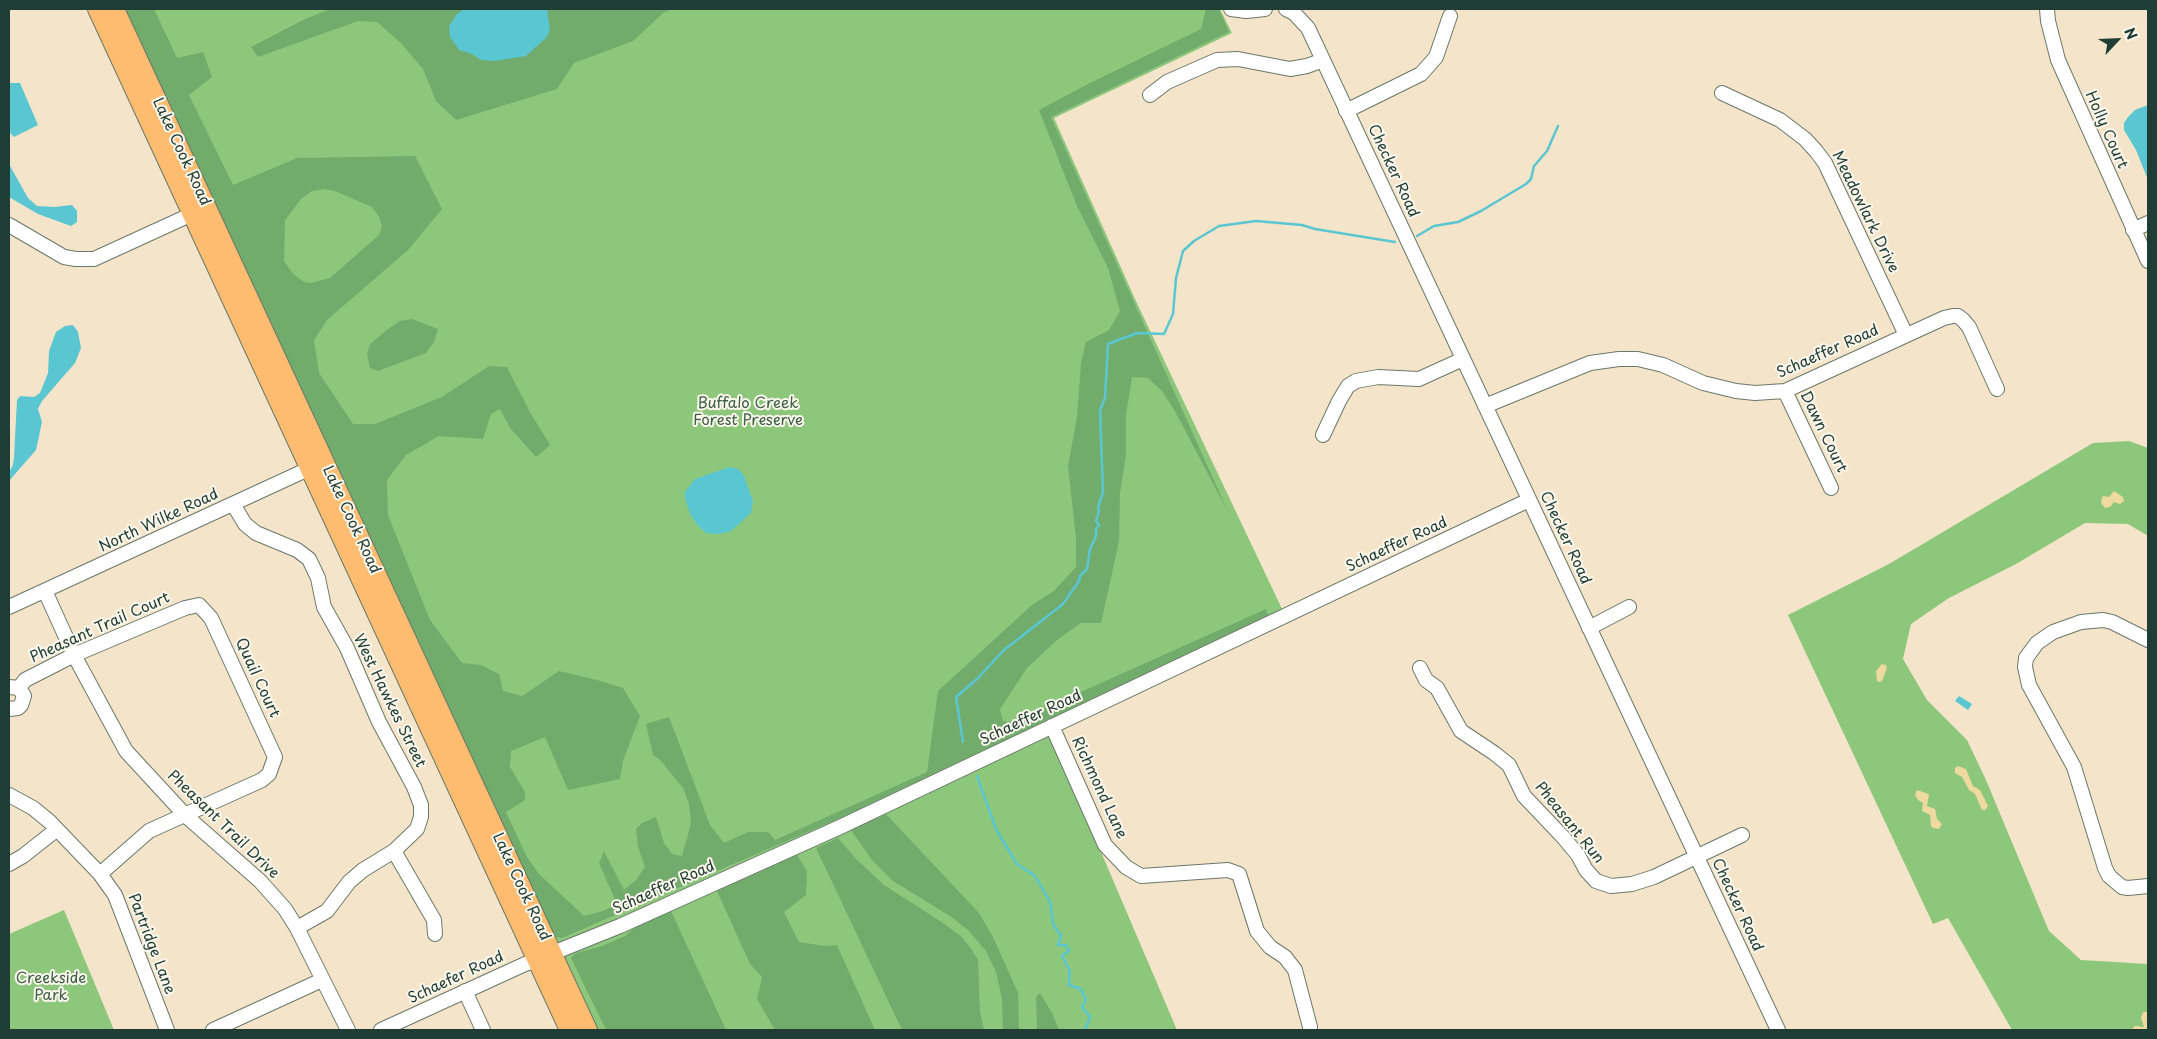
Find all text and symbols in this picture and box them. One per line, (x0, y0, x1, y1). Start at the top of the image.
north arrow (2092, 15, 2142, 65)
text: N (2119, 24, 2143, 43)
street label: Holly Court (2081, 88, 2131, 172)
street label: Lake Cook Road (148, 95, 214, 209)
street label: Checker Road (1364, 122, 1422, 220)
street label: Meadowlark Drive (1828, 148, 1902, 276)
street label: Schaeffer Road (1774, 321, 1882, 383)
street label: Dawn Court (1796, 388, 1850, 476)
park label: Buffalo Creek Forest Preserve (693, 395, 803, 430)
street label: Lake Cook Road (318, 463, 384, 577)
street label: North Wilke Road (97, 486, 221, 556)
street label: Checker Road (1536, 489, 1594, 587)
street label: Schaeffer Road (1343, 514, 1451, 576)
street label: Pheasant Trail Court (27, 589, 173, 667)
street label: West Hawkes Street (349, 631, 429, 771)
street label: Quail Court (231, 636, 283, 720)
street label: Schaeffer Road (977, 687, 1085, 749)
street label: Richmond Lane (1067, 734, 1131, 842)
street label: Pheasant Trail Drive (163, 767, 283, 883)
street label: Pheasant Run (1531, 779, 1607, 867)
street label: Lake Cook Road (488, 830, 554, 944)
street label: Checker Road (1708, 856, 1766, 954)
street label: Schaeffer Road (610, 857, 718, 919)
street label: Partridge Lane (123, 891, 179, 997)
street label: Schaefer Road (405, 948, 507, 1008)
park label: Creekside Park (16, 970, 86, 1005)

